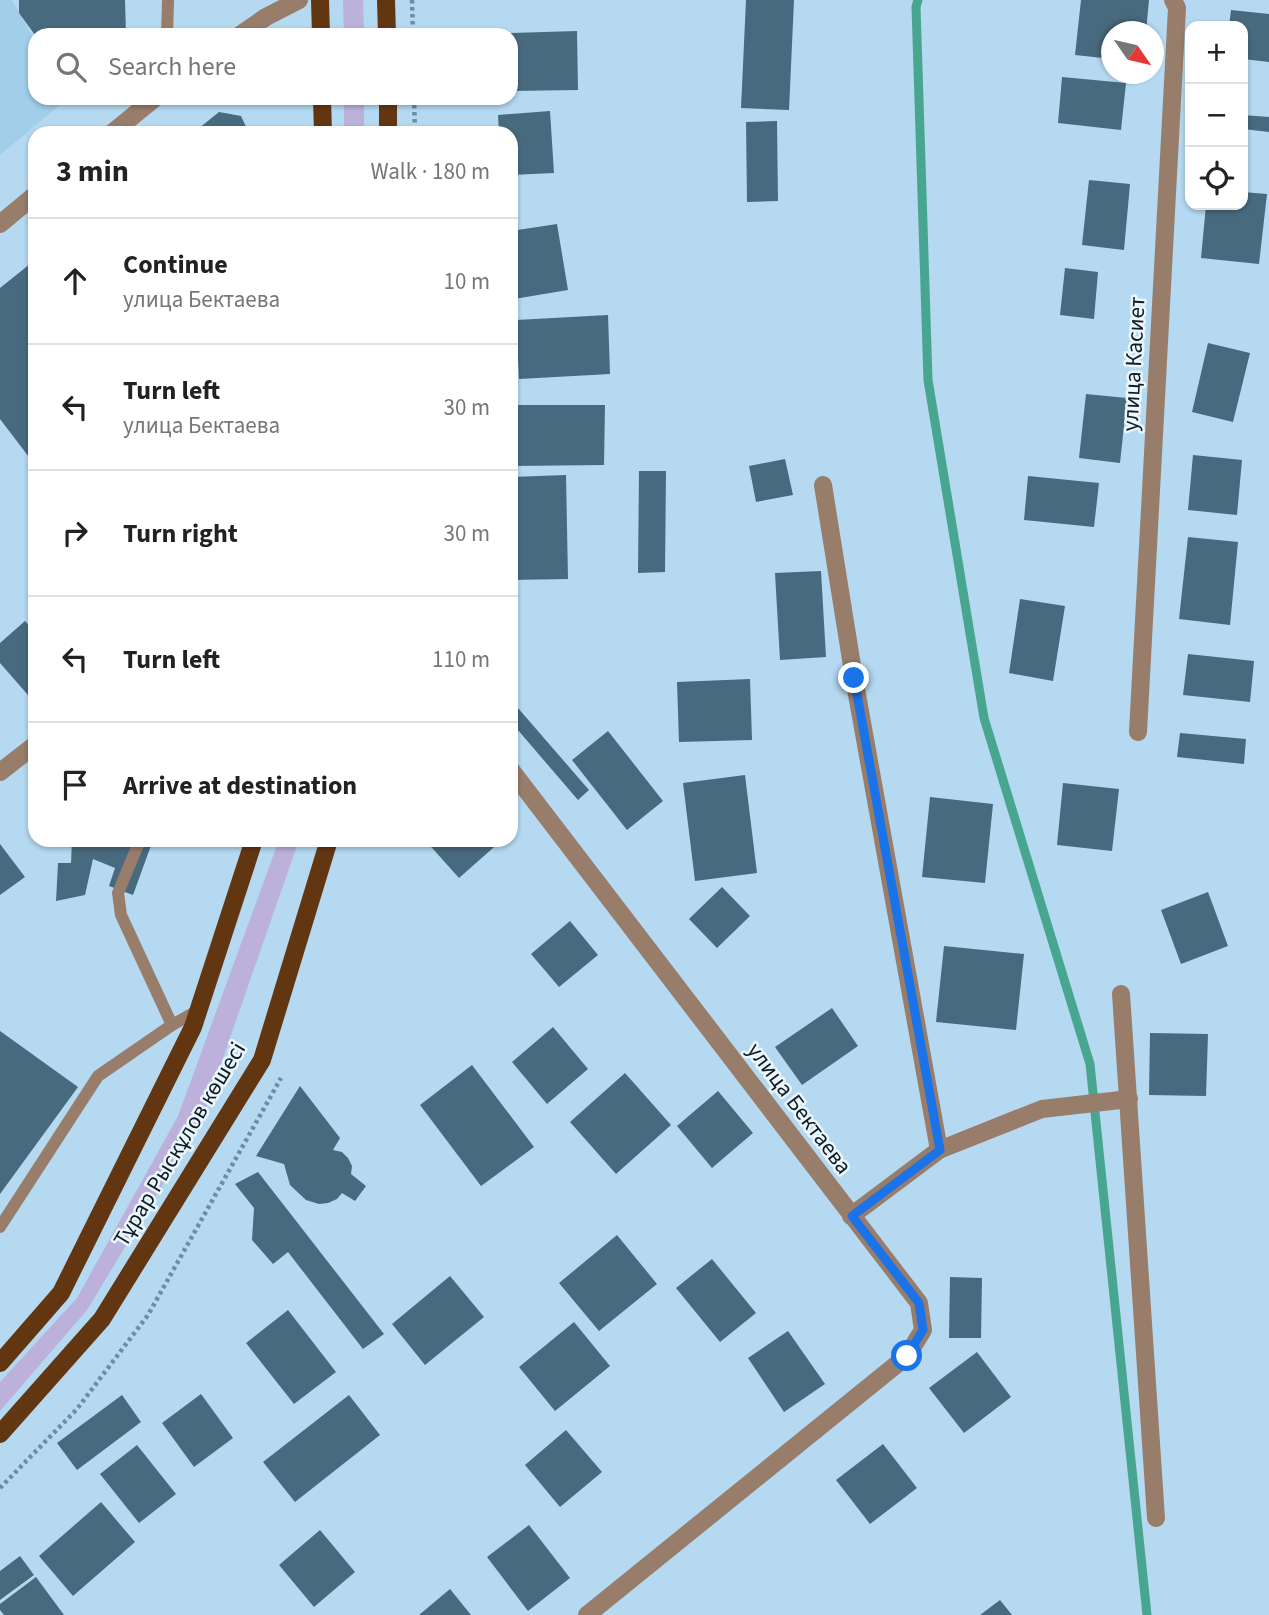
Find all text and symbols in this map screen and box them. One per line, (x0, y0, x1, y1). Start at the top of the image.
north arrow (1101, 21, 1164, 84)
map controls (1185, 21, 1248, 210)
button: + (1185, 21, 1248, 84)
search box (28, 28, 518, 105)
icon: search (52, 48, 90, 86)
text: Search here (108, 48, 236, 85)
button: − (1185, 84, 1248, 147)
button: locate (1185, 147, 1248, 210)
text: 3 min (56, 150, 129, 193)
text: Walk · 180 m (371, 155, 490, 188)
text: Continue (123, 246, 228, 283)
icon: ahead (56, 262, 94, 300)
text: 10 m (443, 265, 490, 298)
text: улица Бектаева (123, 283, 280, 316)
street label: улица Касиет (1113, 296, 1154, 432)
text: Turn left (123, 372, 220, 409)
icon: left (56, 388, 94, 426)
text: 30 m (443, 391, 490, 424)
text: улица Бектаева (123, 409, 280, 442)
icon: right (56, 514, 94, 552)
text: Turn right (123, 515, 238, 552)
text: 30 m (443, 517, 490, 550)
icon: left (56, 640, 94, 678)
text: Turn left (123, 641, 220, 678)
text: 110 m (432, 643, 490, 676)
route end (838, 662, 869, 693)
icon: arrive (56, 766, 94, 804)
text: Arrive at destination (123, 767, 357, 804)
street label: Тұрар Рыскұлов көшесі (105, 1036, 254, 1253)
street label: улица Бектаева (739, 1036, 860, 1181)
route start (891, 1340, 922, 1371)

